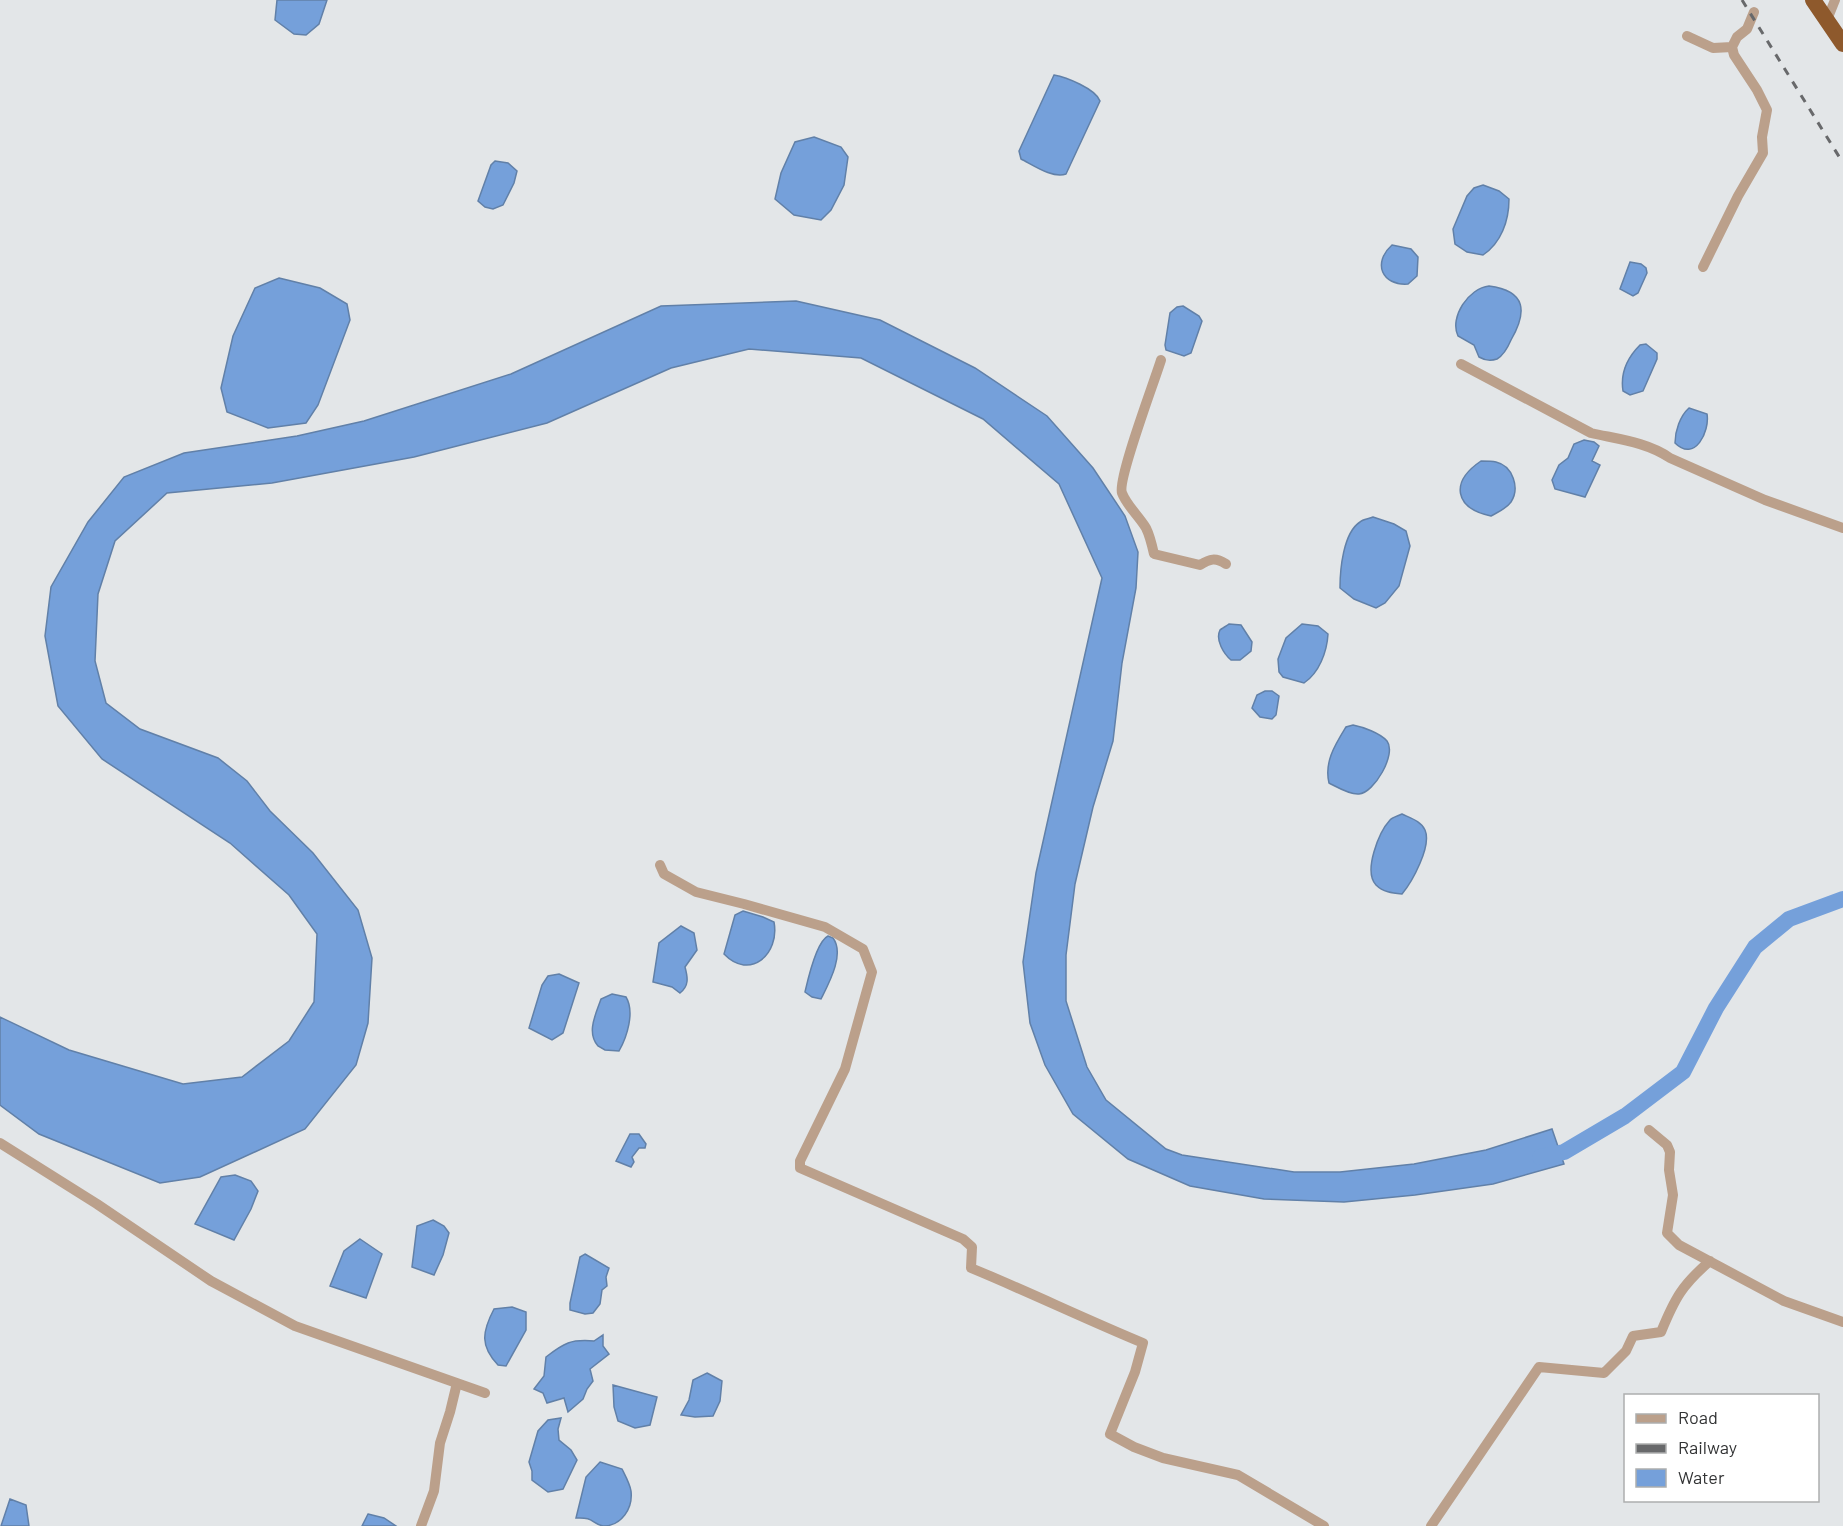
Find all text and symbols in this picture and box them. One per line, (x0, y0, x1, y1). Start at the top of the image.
legend (1624, 1394, 1819, 1502)
text: Road (1678, 1406, 1718, 1428)
text: Railway (1678, 1436, 1737, 1458)
text: Water (1678, 1466, 1725, 1488)

